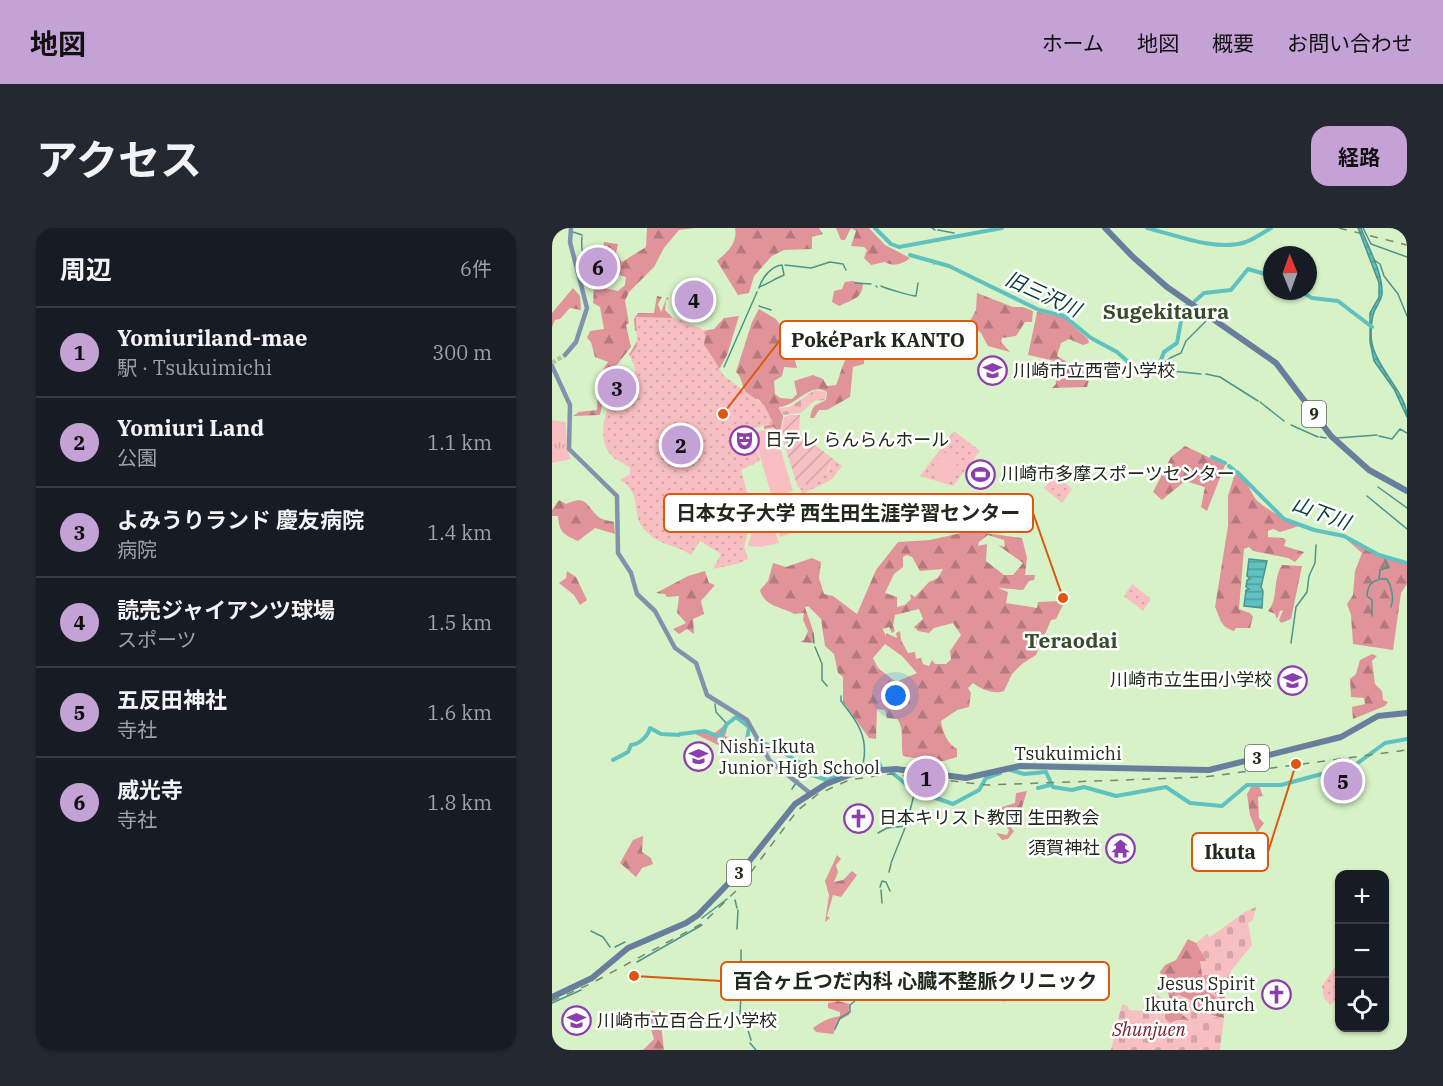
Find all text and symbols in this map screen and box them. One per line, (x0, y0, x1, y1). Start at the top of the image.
text: 地図 (30, 25, 86, 62)
text: ホーム (1042, 29, 1104, 57)
text: 地図 (1137, 29, 1179, 57)
text: 概要 (1212, 29, 1254, 57)
text: お問い合わせ (1287, 29, 1413, 57)
button: 経路 (1311, 126, 1407, 186)
text: アクセス (36, 132, 202, 187)
pin: 6 (578, 244, 618, 290)
north arrow (1263, 246, 1317, 300)
text: 周辺 (60, 252, 112, 286)
text: 6件 (460, 255, 492, 282)
water label: 旧三沢川 (1001, 264, 1087, 324)
pin: 4 (674, 278, 714, 322)
district label: Sugekitaura (1103, 297, 1229, 325)
callout: PokéPark KANTO (780, 321, 977, 359)
text: Yomiuriland-mae (117, 323, 307, 352)
text: PokéPark KANTO (791, 326, 965, 353)
text: 1 (74, 339, 86, 366)
text: 300 m (432, 339, 492, 366)
text: 駅 · Tsukuimichi (117, 354, 272, 381)
school or university icon: 川崎市立西菅小学校 (976, 355, 1008, 387)
place label: 川崎市立西菅小学校 (1013, 359, 1175, 382)
pin: 3 (598, 366, 636, 410)
road number: 9 (1302, 401, 1326, 427)
text: Yomiuri Land (117, 413, 264, 442)
pin: 2 (662, 422, 700, 468)
theatre icon: 日テレ らんらんホール (728, 424, 760, 456)
place label: 日テレ らんらんホール (765, 428, 949, 451)
text: 2 (74, 429, 86, 456)
text: 1.1 km (427, 429, 492, 456)
text: 公園 (117, 444, 157, 471)
sports icon: 川崎市多摩スポーツセンター (964, 458, 996, 490)
place label: 川崎市多摩スポーツセンター (1001, 462, 1235, 485)
water label: 山下川 (1288, 490, 1356, 536)
callout: 日本女子大学 西生田生涯学習センター (664, 494, 1033, 532)
text: 日本女子大学 西生田生涯学習センター (676, 499, 1020, 526)
text: よみうりランド 慶友病院 (117, 505, 364, 534)
text: 3 (74, 519, 86, 546)
text: 1.4 km (427, 519, 492, 546)
text: 病院 (117, 536, 157, 563)
text: 読売ジャイアンツ球場 (117, 595, 335, 624)
text: 4 (74, 609, 86, 636)
text: 1.5 km (427, 609, 492, 636)
text: スポーツ (117, 626, 197, 653)
district label: Teraodai (1025, 626, 1117, 654)
school or university icon: 川崎市立生田小学校 (1277, 664, 1309, 696)
place label: 川崎市立生田小学校 (1110, 668, 1272, 691)
your location (881, 681, 910, 710)
text: 五反田神社 (117, 685, 227, 714)
text: 5 (74, 699, 86, 726)
text: 1.6 km (427, 699, 492, 726)
text: 寺社 (117, 716, 157, 743)
place label: Nishi-Ikuta Junior High School (719, 735, 880, 779)
school or university icon: Nishi-Ikuta Junior High School (682, 741, 714, 773)
street label: Tsukuimichi (1014, 742, 1122, 765)
road number: 3 (1245, 745, 1269, 771)
pin: 1 (906, 756, 946, 800)
pin: 5 (1324, 758, 1362, 804)
text: 威光寺 (117, 775, 183, 804)
text: 6 (74, 789, 86, 816)
text: 1.8 km (427, 789, 492, 816)
church icon: 日本キリスト教団 生田教会 (842, 802, 874, 834)
text: 寺社 (117, 806, 157, 833)
place label: 日本キリスト教団 生田教会 (879, 806, 1099, 829)
temple icon: 須賀神社 (1105, 832, 1137, 864)
callout: Ikuta (1192, 833, 1268, 871)
place label: 須賀神社 (1028, 836, 1100, 859)
text: Ikuta (1204, 838, 1256, 865)
road number: 3 (727, 860, 751, 886)
map controls (1335, 870, 1389, 1032)
button: + (1335, 870, 1389, 924)
button: − (1335, 924, 1389, 978)
callout: 百合ヶ丘つだ内科 心臓不整脈クリニック (721, 962, 1109, 1000)
text: 百合ヶ丘つだ内科 心臓不整脈クリニック (733, 967, 1097, 994)
place label: Jesus Spirit Ikuta Church (1144, 972, 1255, 1016)
church icon: Jesus Spirit Ikuta Church (1260, 978, 1292, 1010)
button: locate (1335, 978, 1389, 1032)
school or university icon: 川崎市立百合丘小学校 (560, 1005, 592, 1037)
place label: 川崎市立百合丘小学校 (597, 1009, 777, 1032)
park label: Shunjuen (1111, 1018, 1187, 1041)

